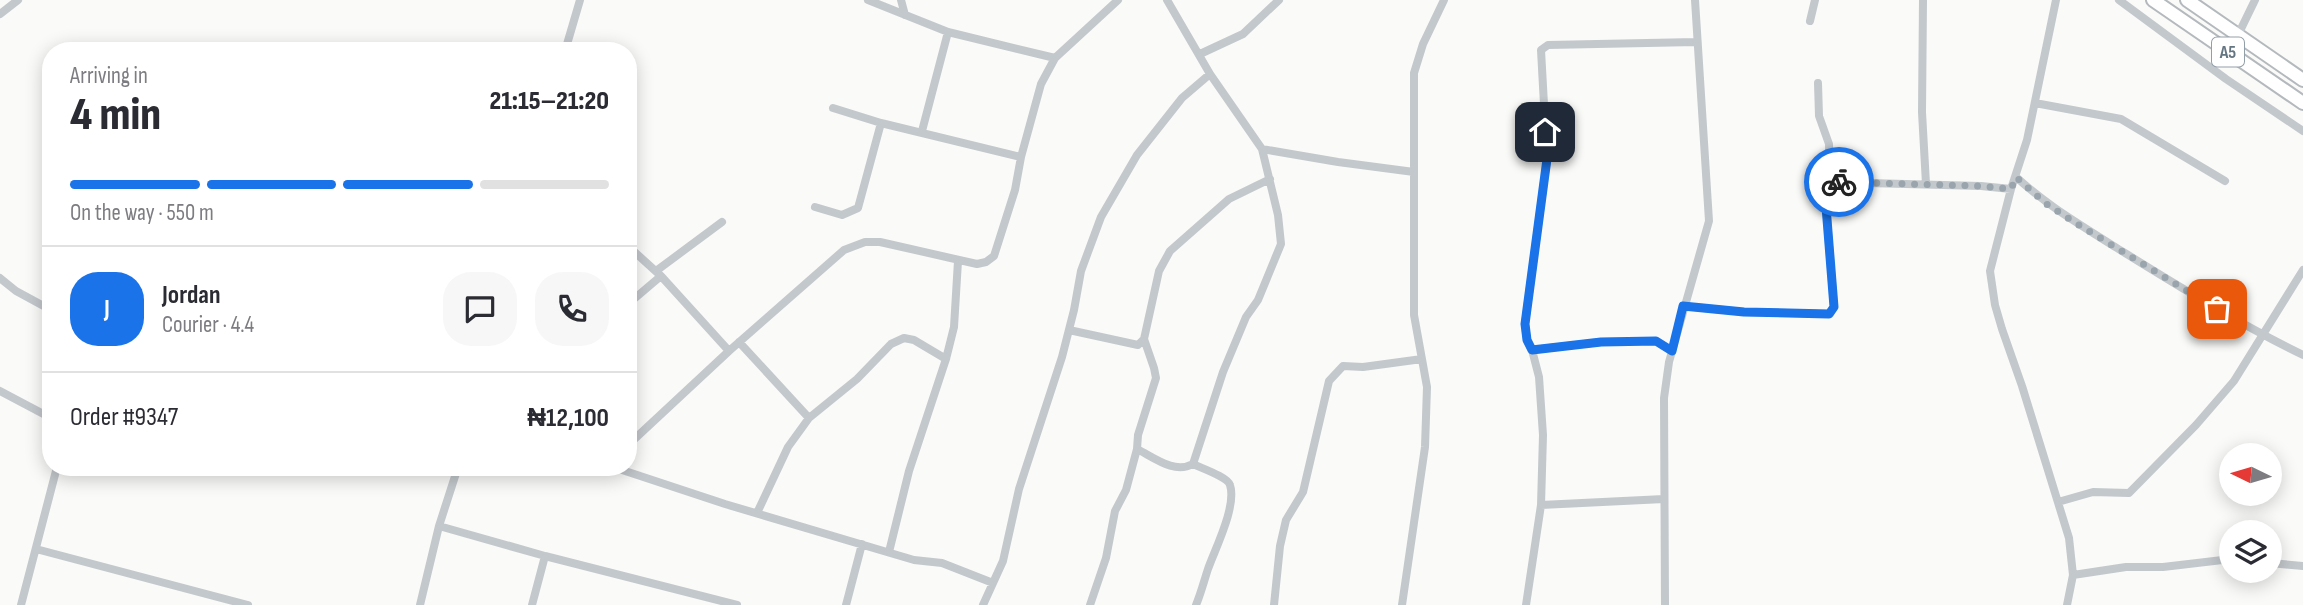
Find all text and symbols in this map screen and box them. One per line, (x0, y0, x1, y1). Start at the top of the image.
road number: A5 (2212, 38, 2244, 66)
text: Arriving in (70, 62, 148, 90)
text: 21:15–21:20 (490, 86, 609, 117)
text: 4 min (70, 88, 161, 143)
pin (1515, 102, 1575, 162)
icon: home (1526, 113, 1564, 151)
courier (1804, 147, 1874, 217)
icon: bike (1820, 163, 1858, 201)
text: On the way · 550 m (70, 199, 214, 227)
button: chat (443, 272, 517, 346)
button: phone (535, 272, 609, 346)
pin (2187, 279, 2247, 339)
text: Jordan (162, 280, 220, 311)
icon: bag (2198, 290, 2236, 328)
text: J (104, 294, 110, 325)
text: Courier · 4.4 (162, 311, 254, 339)
text: Order #9347 (70, 402, 178, 433)
text: ₦12,100 (527, 403, 609, 434)
north arrow (2219, 443, 2282, 506)
map controls (2219, 443, 2282, 583)
button: layers (2219, 520, 2282, 583)

